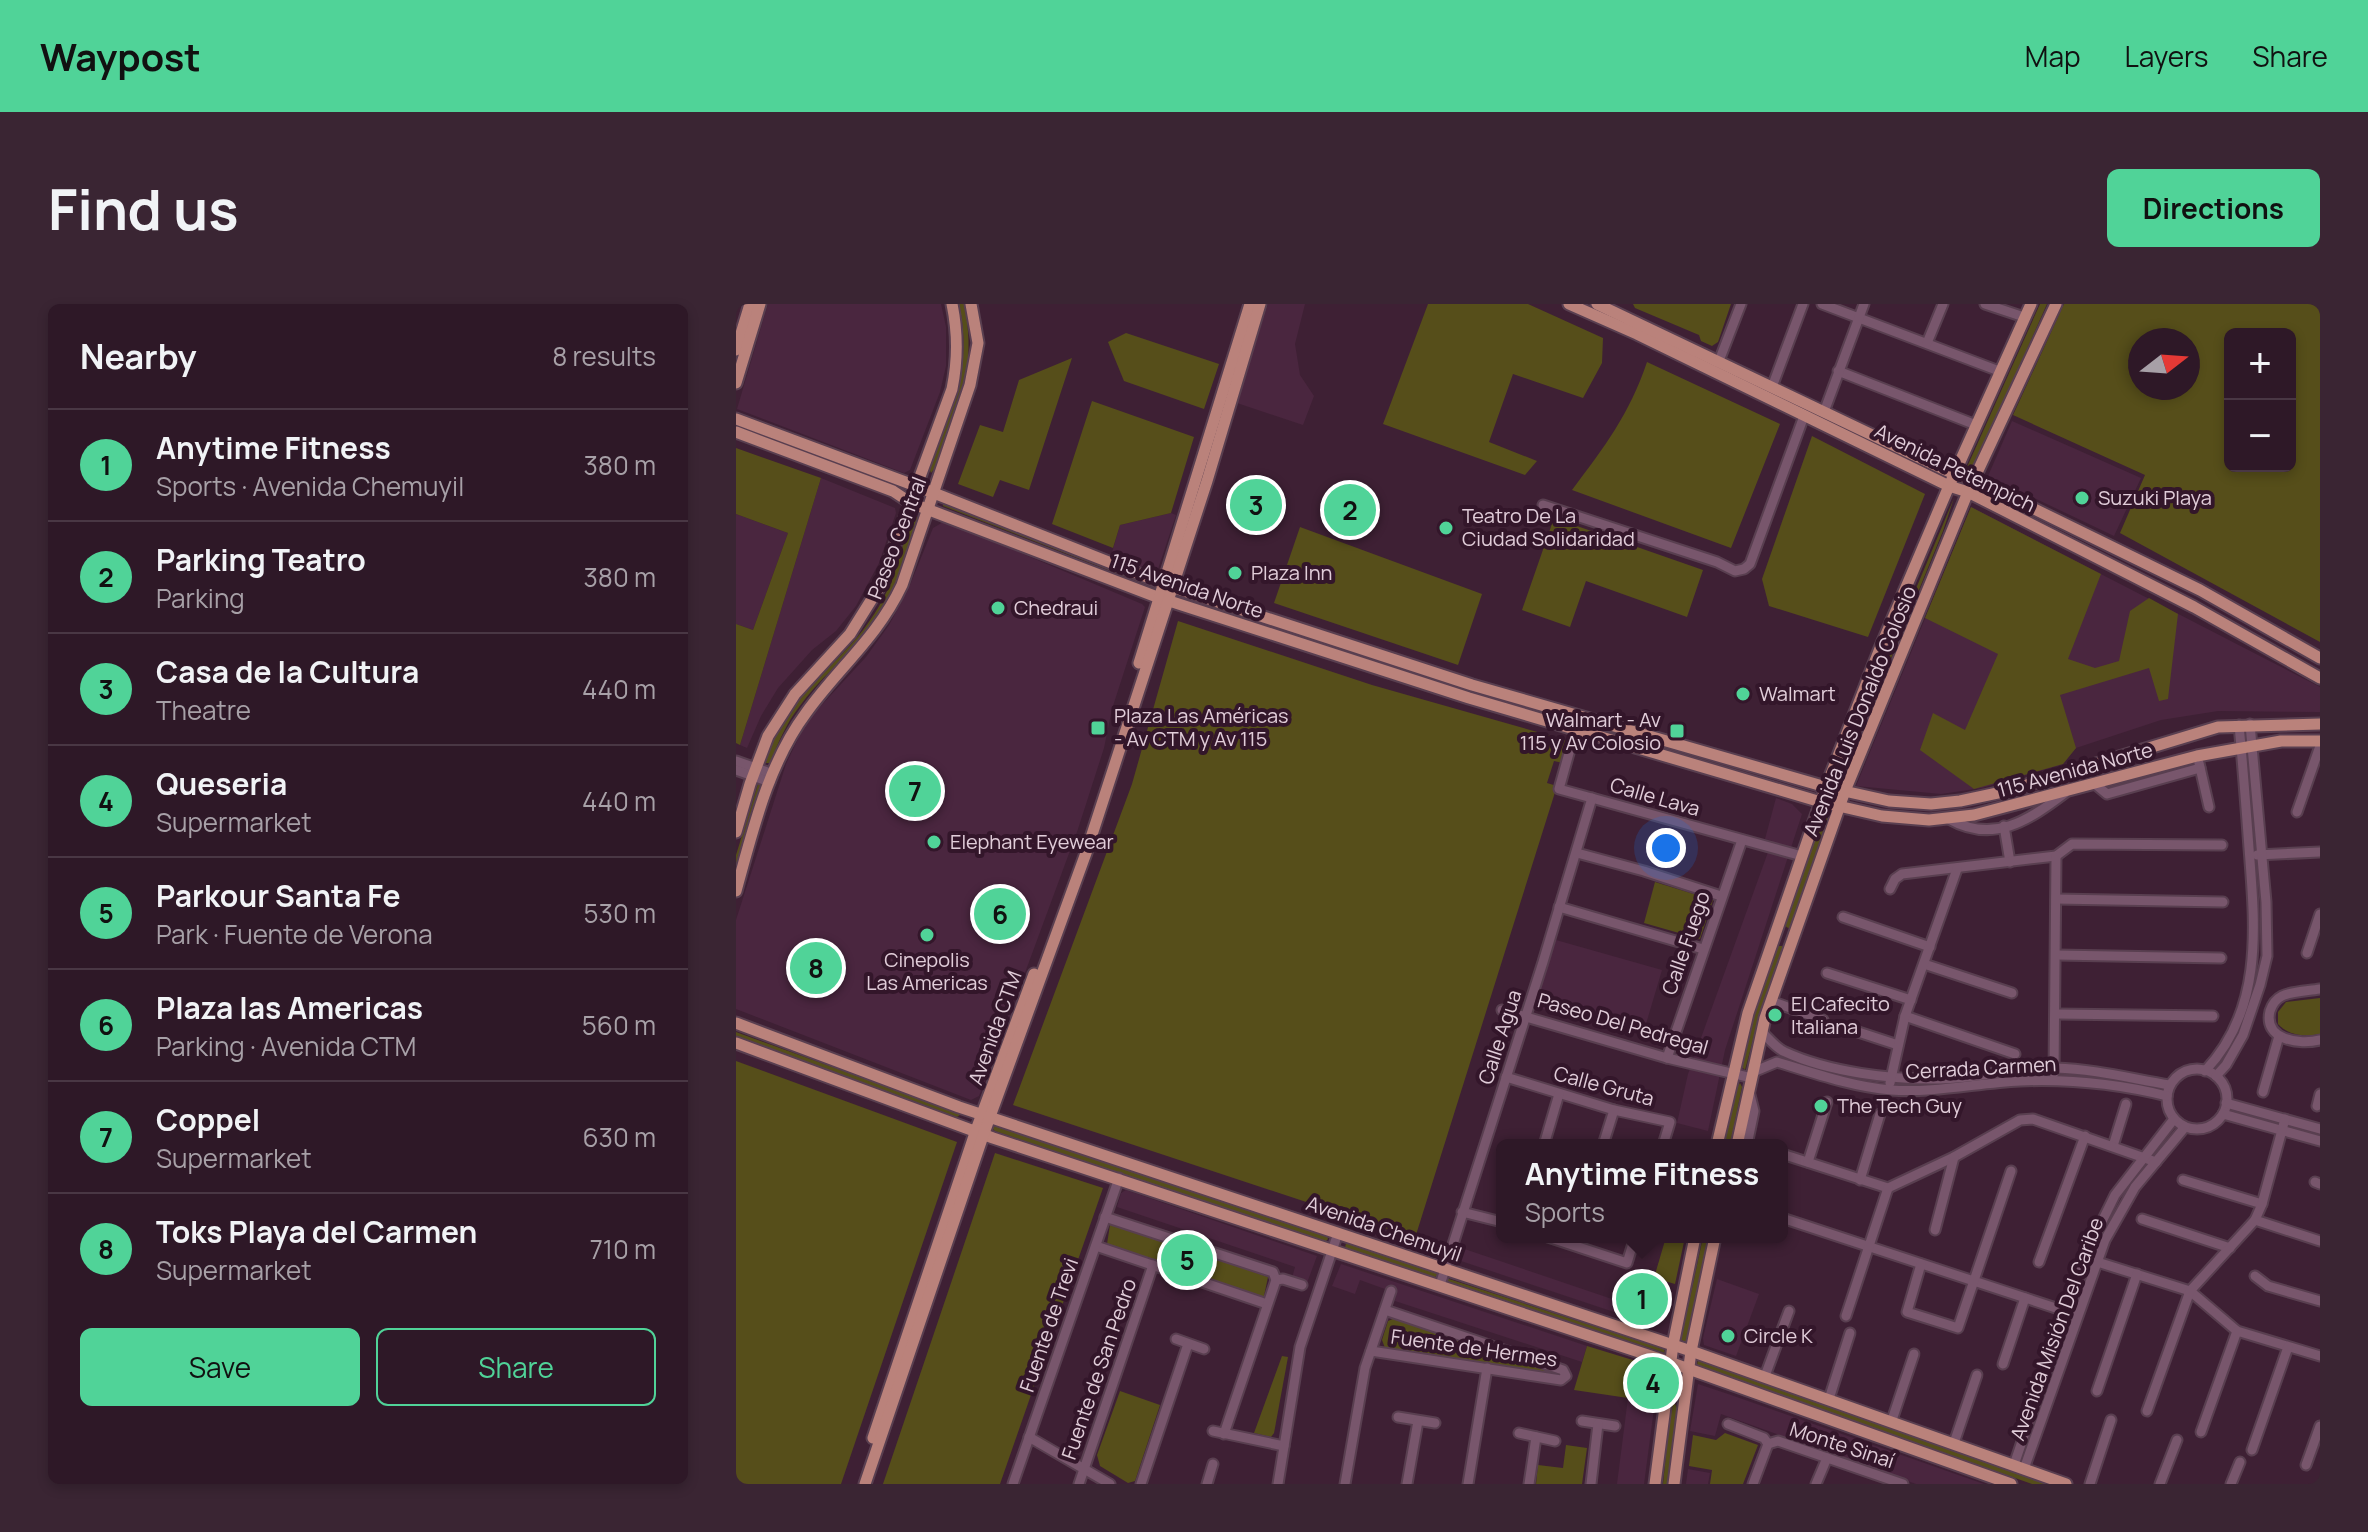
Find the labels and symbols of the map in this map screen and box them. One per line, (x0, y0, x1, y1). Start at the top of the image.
north arrow (2128, 328, 2200, 400)
street label: Avenida Petempich (1870, 417, 2040, 518)
street label: Paseo Central (861, 473, 932, 603)
pin: 3 (1230, 475, 1282, 535)
pin: 2 (1324, 480, 1376, 540)
place label: Suzuki Playa (2098, 484, 2212, 511)
marker: Suzuki Playa (2073, 489, 2091, 507)
place label: Teatro De La Ciudad Solidaridad (1462, 502, 1635, 552)
marker: Teatro De La Ciudad Solidaridad (1437, 519, 1455, 537)
street label: 115 Avenida Norte (1107, 547, 1267, 624)
place label: Plaza Inn (1251, 559, 1332, 586)
marker: Plaza Inn (1226, 564, 1244, 582)
street label: Avenida Luis Donaldo Colosio (1797, 581, 1922, 840)
place label: Chedraui (1014, 594, 1098, 621)
marker: Chedraui (989, 599, 1007, 617)
place label: Walmart (1759, 680, 1836, 707)
marker: Walmart (1734, 685, 1752, 703)
place label: Plaza Las Américas - Av CTM y Av 115 (1114, 702, 1289, 752)
place label: Walmart - Av 115 y Av Colosio (1520, 706, 1661, 756)
marker: Plaza Las Américas - Av CTM y Av 115 (1089, 719, 1107, 737)
marker: Walmart - Av 115 y Av Colosio (1668, 722, 1686, 740)
street label: 115 Avenida Norte (1994, 736, 2156, 803)
pin: 7 (889, 761, 941, 821)
street label: Calle Lava (1607, 771, 1703, 822)
place label: Elephant Eyewear (950, 828, 1114, 855)
your location (1646, 828, 1686, 868)
marker: Elephant Eyewear (925, 833, 943, 851)
pin: 6 (974, 884, 1026, 944)
street label: Calle Fuego (1655, 887, 1716, 998)
marker: Cinepolis Las Americas (918, 926, 936, 944)
pin: 8 (790, 938, 842, 998)
place label: Cinepolis Las Americas (866, 946, 988, 996)
street label: Avenida CTM (961, 967, 1028, 1089)
street label: Calle Agua (1472, 986, 1527, 1088)
street label: Paseo Del Pedregal (1535, 986, 1712, 1061)
place label: El Cafecito Italiana (1791, 990, 1890, 1040)
marker: El Cafecito Italiana (1766, 1006, 1784, 1024)
street label: Cerrada Carmen (1905, 1050, 2057, 1085)
street label: Calle Gruta (1551, 1059, 1657, 1112)
place label: The Tech Guy (1837, 1092, 1962, 1119)
marker: The Tech Guy (1812, 1097, 1830, 1115)
street label: Avenida Chemuyil (1303, 1189, 1466, 1268)
street label: Avenida Misión Del Caribe (2004, 1214, 2109, 1444)
pin: 5 (1161, 1230, 1213, 1290)
street label: Fuente de Trevi (1013, 1254, 1084, 1395)
pin: 1 (1616, 1269, 1668, 1329)
street label: Fuente de San Pedro (1055, 1275, 1142, 1463)
street label: Fuente de Hermes (1389, 1322, 1559, 1373)
place label: Circle K (1744, 1322, 1813, 1349)
marker: Circle K (1719, 1327, 1737, 1345)
pin: 4 (1627, 1353, 1679, 1413)
street label: Monte Sinaí (1786, 1415, 1898, 1474)

